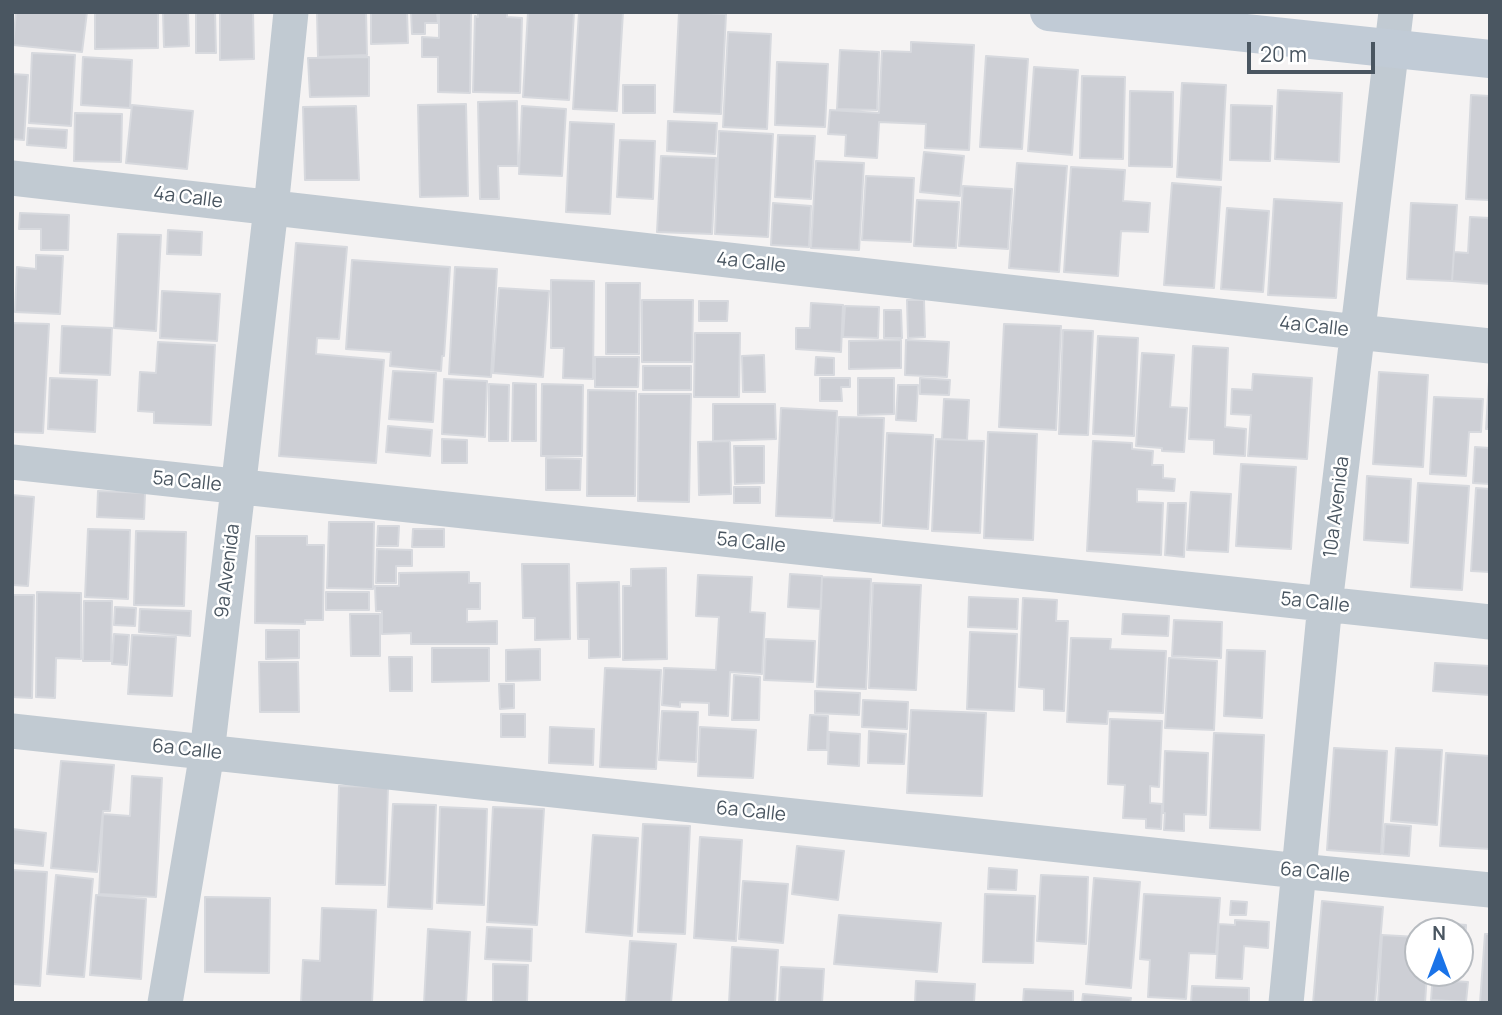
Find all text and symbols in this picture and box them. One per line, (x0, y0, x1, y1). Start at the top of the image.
scale bar (1250, 28, 1378, 72)
text: 20 m (1260, 40, 1307, 68)
street label: 4a Calle (152, 182, 224, 214)
street label: 4a Calle (715, 248, 787, 278)
street label: 4a Calle (1278, 312, 1350, 342)
street label: 10a Avenida (1319, 455, 1355, 559)
street label: 5a Calle (151, 467, 223, 497)
street label: 9a Avenida (211, 522, 245, 620)
street label: 5a Calle (715, 528, 787, 558)
street label: 5a Calle (1279, 588, 1351, 618)
street label: 6a Calle (151, 735, 223, 765)
street label: 6a Calle (715, 797, 787, 827)
street label: 6a Calle (1279, 858, 1351, 888)
north arrow (1404, 917, 1474, 987)
text: N (1432, 920, 1446, 946)

